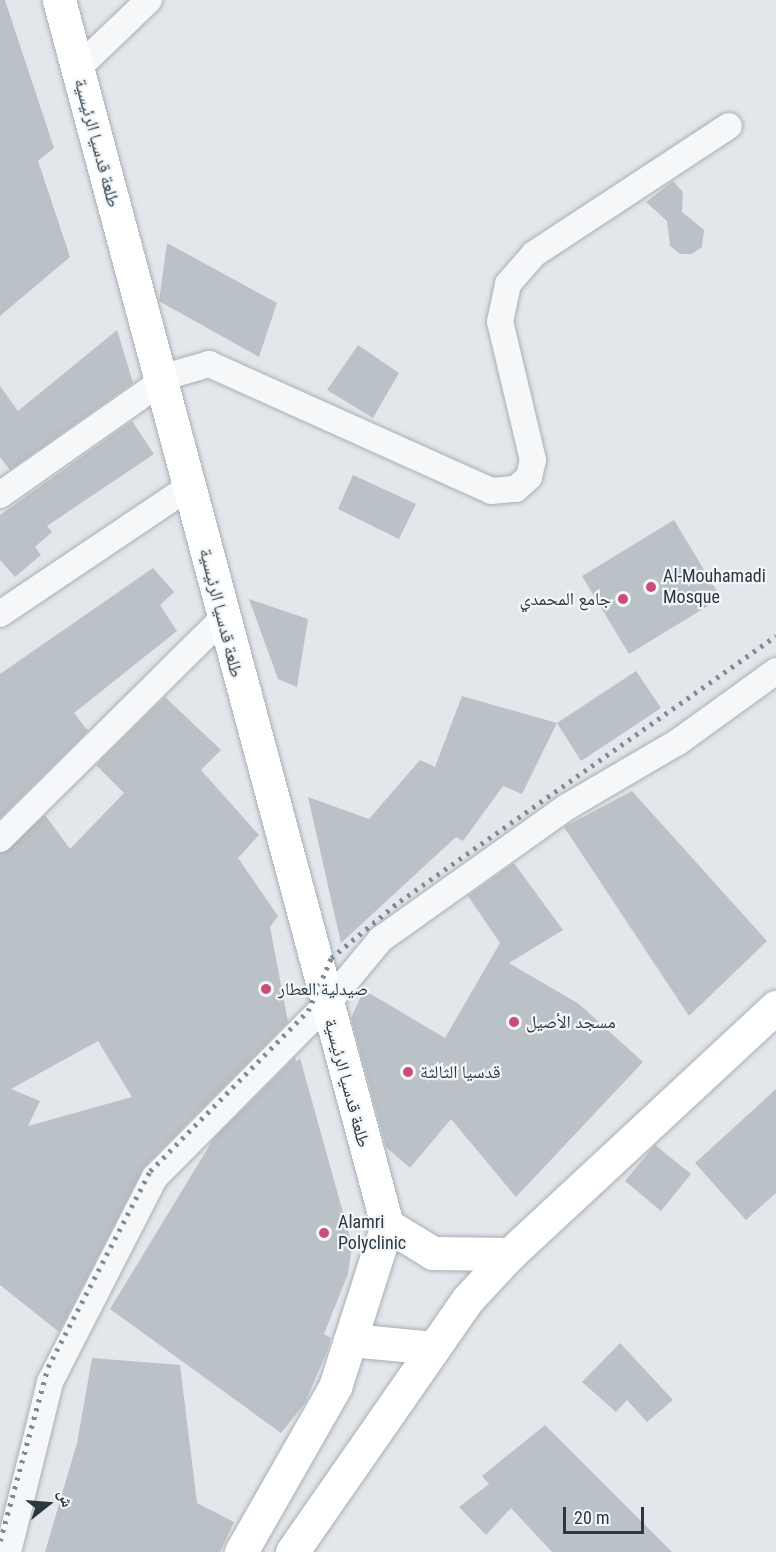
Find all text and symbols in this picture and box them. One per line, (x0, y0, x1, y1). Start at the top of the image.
street label: طلعة قدسيا الرئيسية (69, 76, 125, 210)
street label: طلعة قدسيا الرئيسية (194, 546, 248, 680)
place label: Al-Mouhamadi Mosque (663, 566, 766, 608)
marker: Al-Mouhamadi Mosque (644, 580, 658, 594)
place label: جامع المحمدي (519, 588, 611, 610)
marker: جامع المحمدي (616, 592, 630, 606)
place label: صيدلية العطار (278, 978, 368, 1000)
marker: صيدلية العطار (259, 982, 273, 996)
place label: مسجد الأصيل (526, 1011, 616, 1033)
marker: مسجد الأصيل (507, 1015, 521, 1029)
street label: طلعة قدسيا الرئيسية (319, 1016, 375, 1150)
place label: قدسيا الثالثة (420, 1061, 501, 1083)
marker: قدسيا الثالثة (401, 1065, 415, 1079)
place label: Alamri Polyclinic (338, 1212, 406, 1254)
marker: Alamri Polyclinic (315, 1224, 333, 1242)
north arrow (18, 1474, 78, 1534)
text: ش (54, 1488, 77, 1509)
scale bar (566, 1495, 647, 1533)
text: 20 m (574, 1507, 609, 1528)

